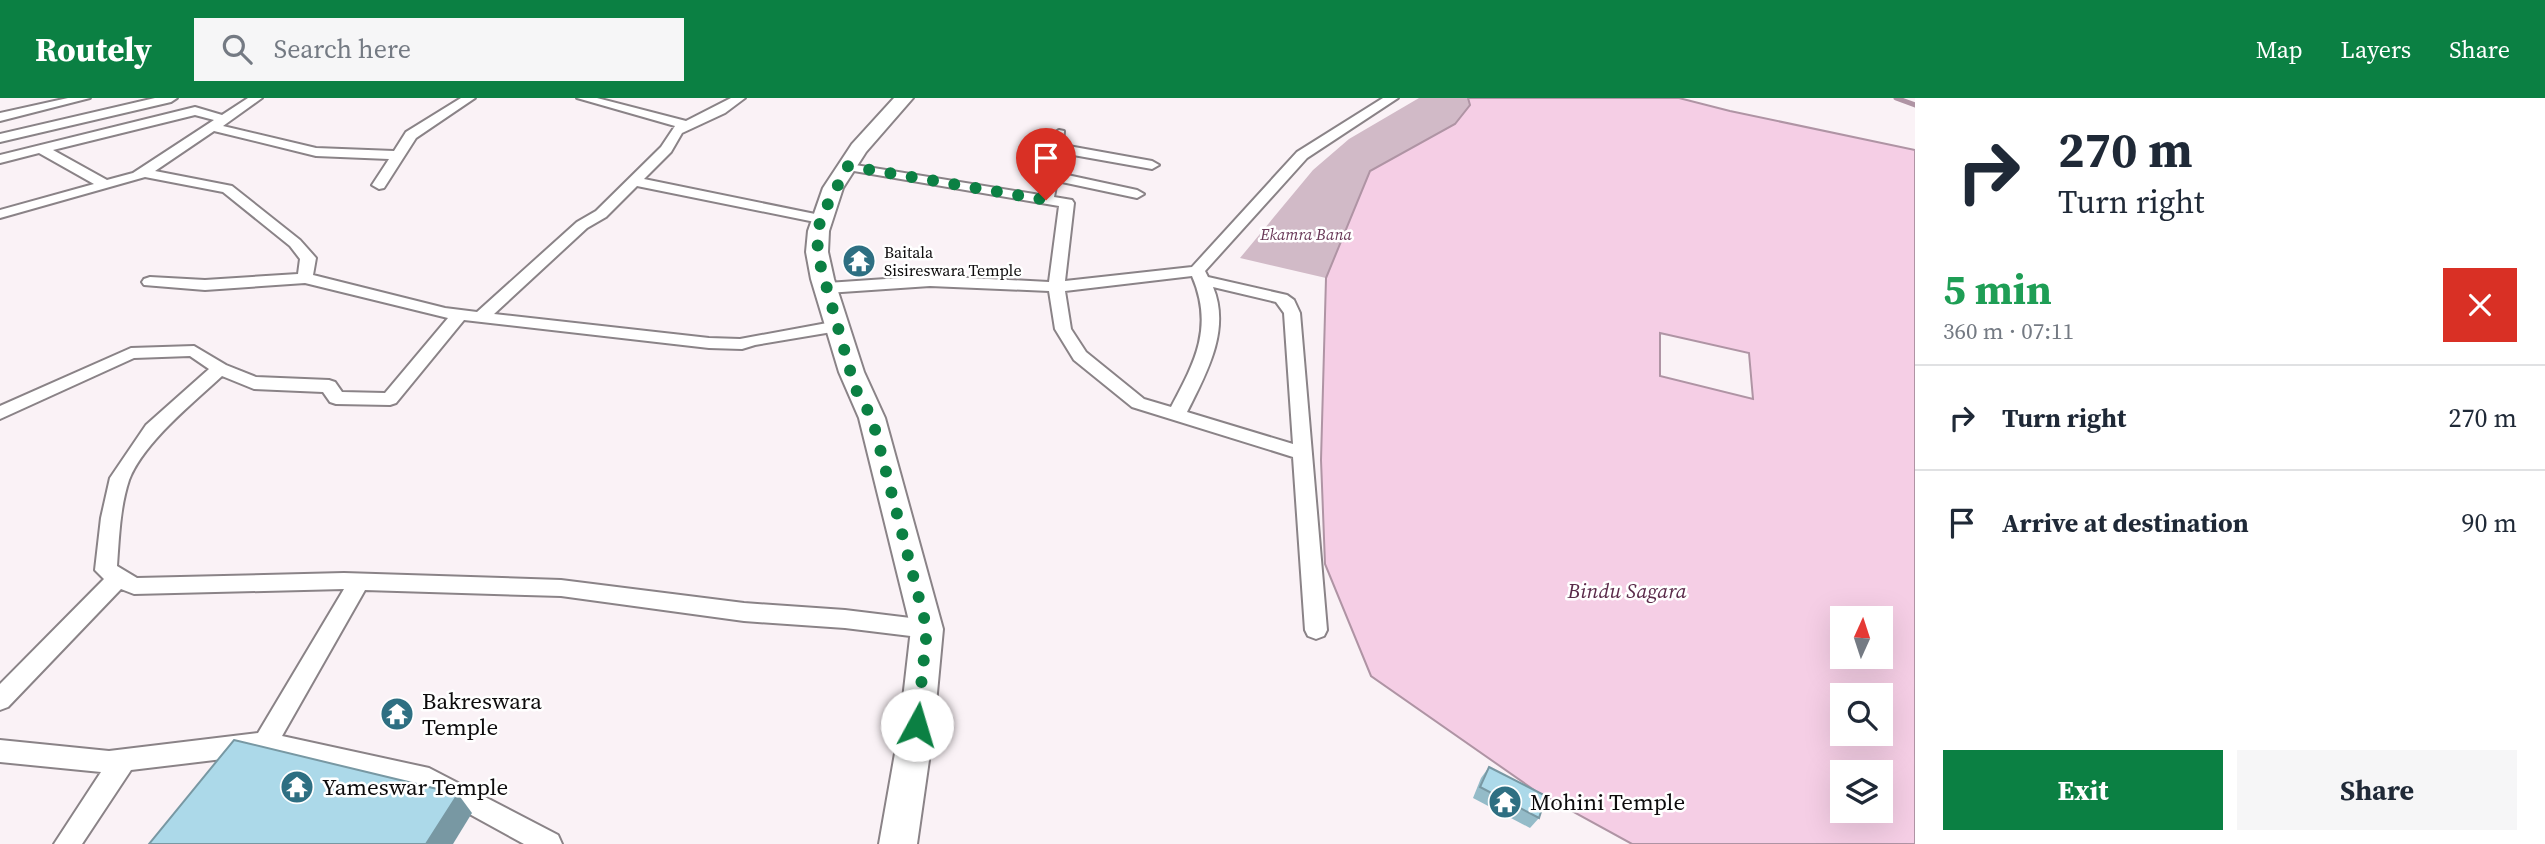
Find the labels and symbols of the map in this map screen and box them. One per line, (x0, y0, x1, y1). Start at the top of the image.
pin (1016, 128, 1076, 200)
park label: Ekamra Bana (1259, 223, 1352, 245)
place label: Baitala Sisireswara Temple (884, 241, 1022, 281)
temple icon: Baitala Sisireswara Temple (840, 242, 878, 280)
water label: Bindu Sagara (1566, 576, 1687, 605)
north arrow (1830, 606, 1894, 668)
place label: Bakreswara Temple (422, 685, 542, 743)
position arrow (880, 688, 954, 762)
temple icon: Bakreswara Temple (378, 695, 416, 733)
temple icon: Yameswar Temple (278, 768, 316, 806)
place label: Yameswar Temple (322, 771, 508, 803)
temple icon: Mohini Temple (1486, 783, 1524, 821)
place label: Mohini Temple (1530, 786, 1685, 818)

